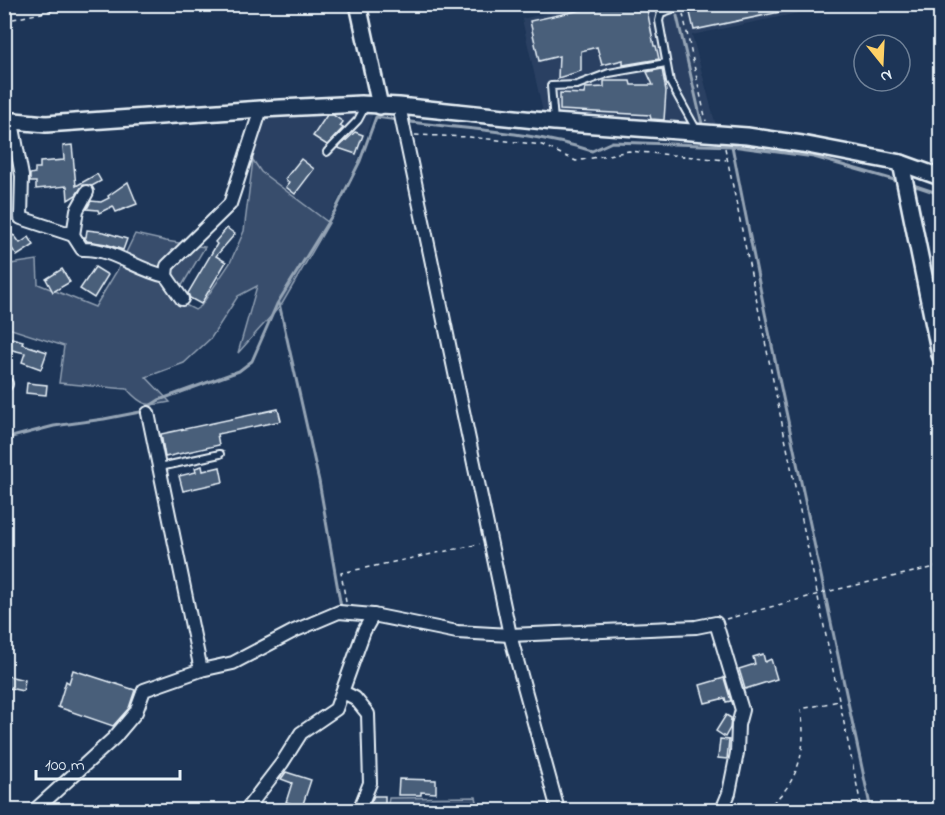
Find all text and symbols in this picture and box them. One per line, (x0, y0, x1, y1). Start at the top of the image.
north arrow (852, 33, 912, 93)
text: N (877, 62, 895, 89)
scale bar (36, 743, 180, 781)
text: 100 m (45, 753, 85, 779)

